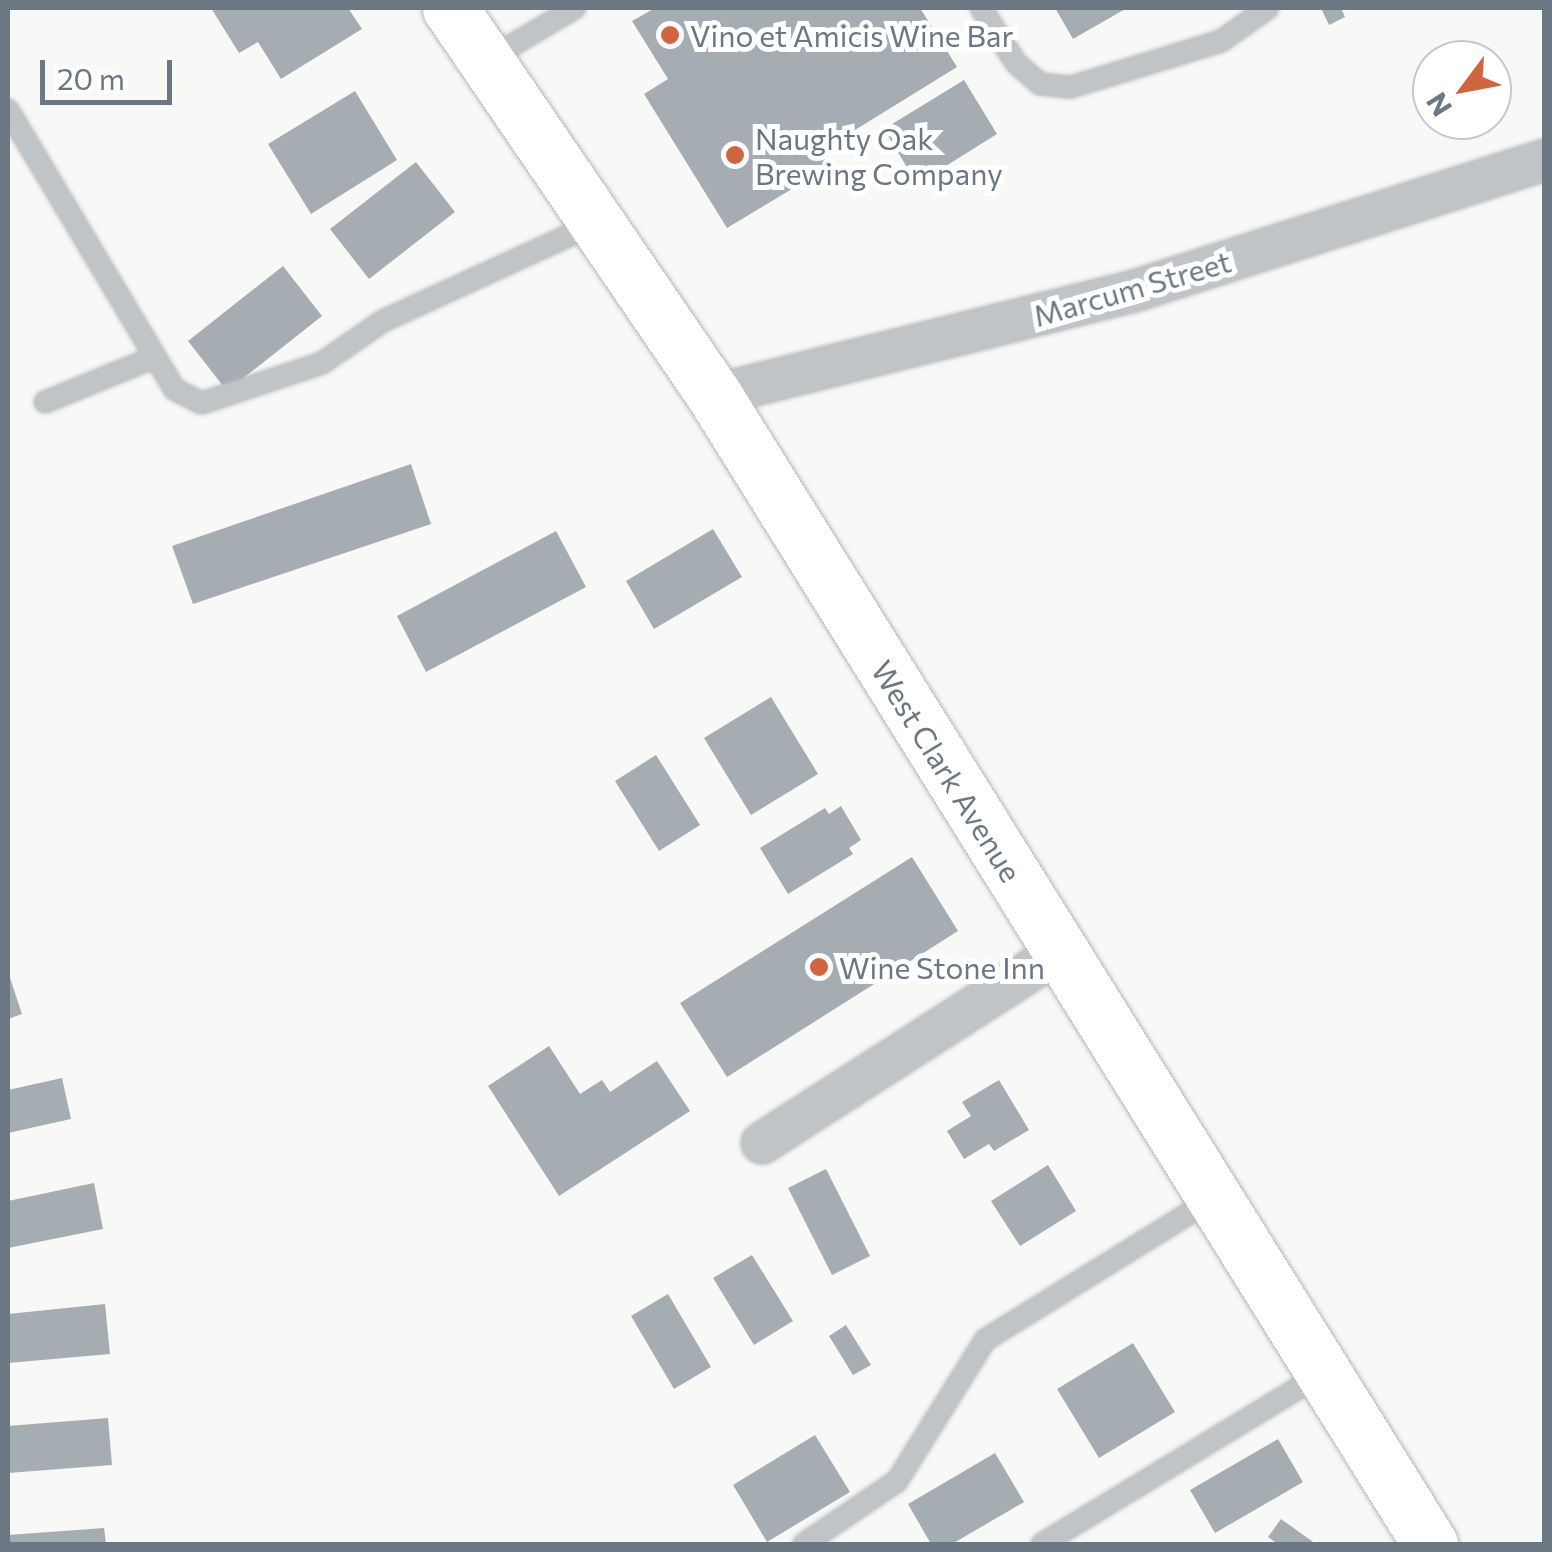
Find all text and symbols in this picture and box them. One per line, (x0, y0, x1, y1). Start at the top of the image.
place label: Vino et Amicis Wine Bar (690, 17, 1013, 53)
marker: Vino et Amicis Wine Bar (659, 24, 681, 46)
scale bar (45, 40, 178, 102)
north arrow (1412, 40, 1512, 140)
text: 20 m (57, 59, 125, 96)
text: N (1418, 87, 1458, 123)
place label: Naughty Oak Brewing Company (755, 120, 1003, 190)
marker: Naughty Oak Brewing Company (724, 144, 746, 166)
street label: Marcum Street (1029, 243, 1235, 333)
street label: West Clark Avenue (864, 654, 1030, 888)
place label: Wine Stone Inn (839, 949, 1045, 985)
marker: Wine Stone Inn (808, 956, 830, 978)

